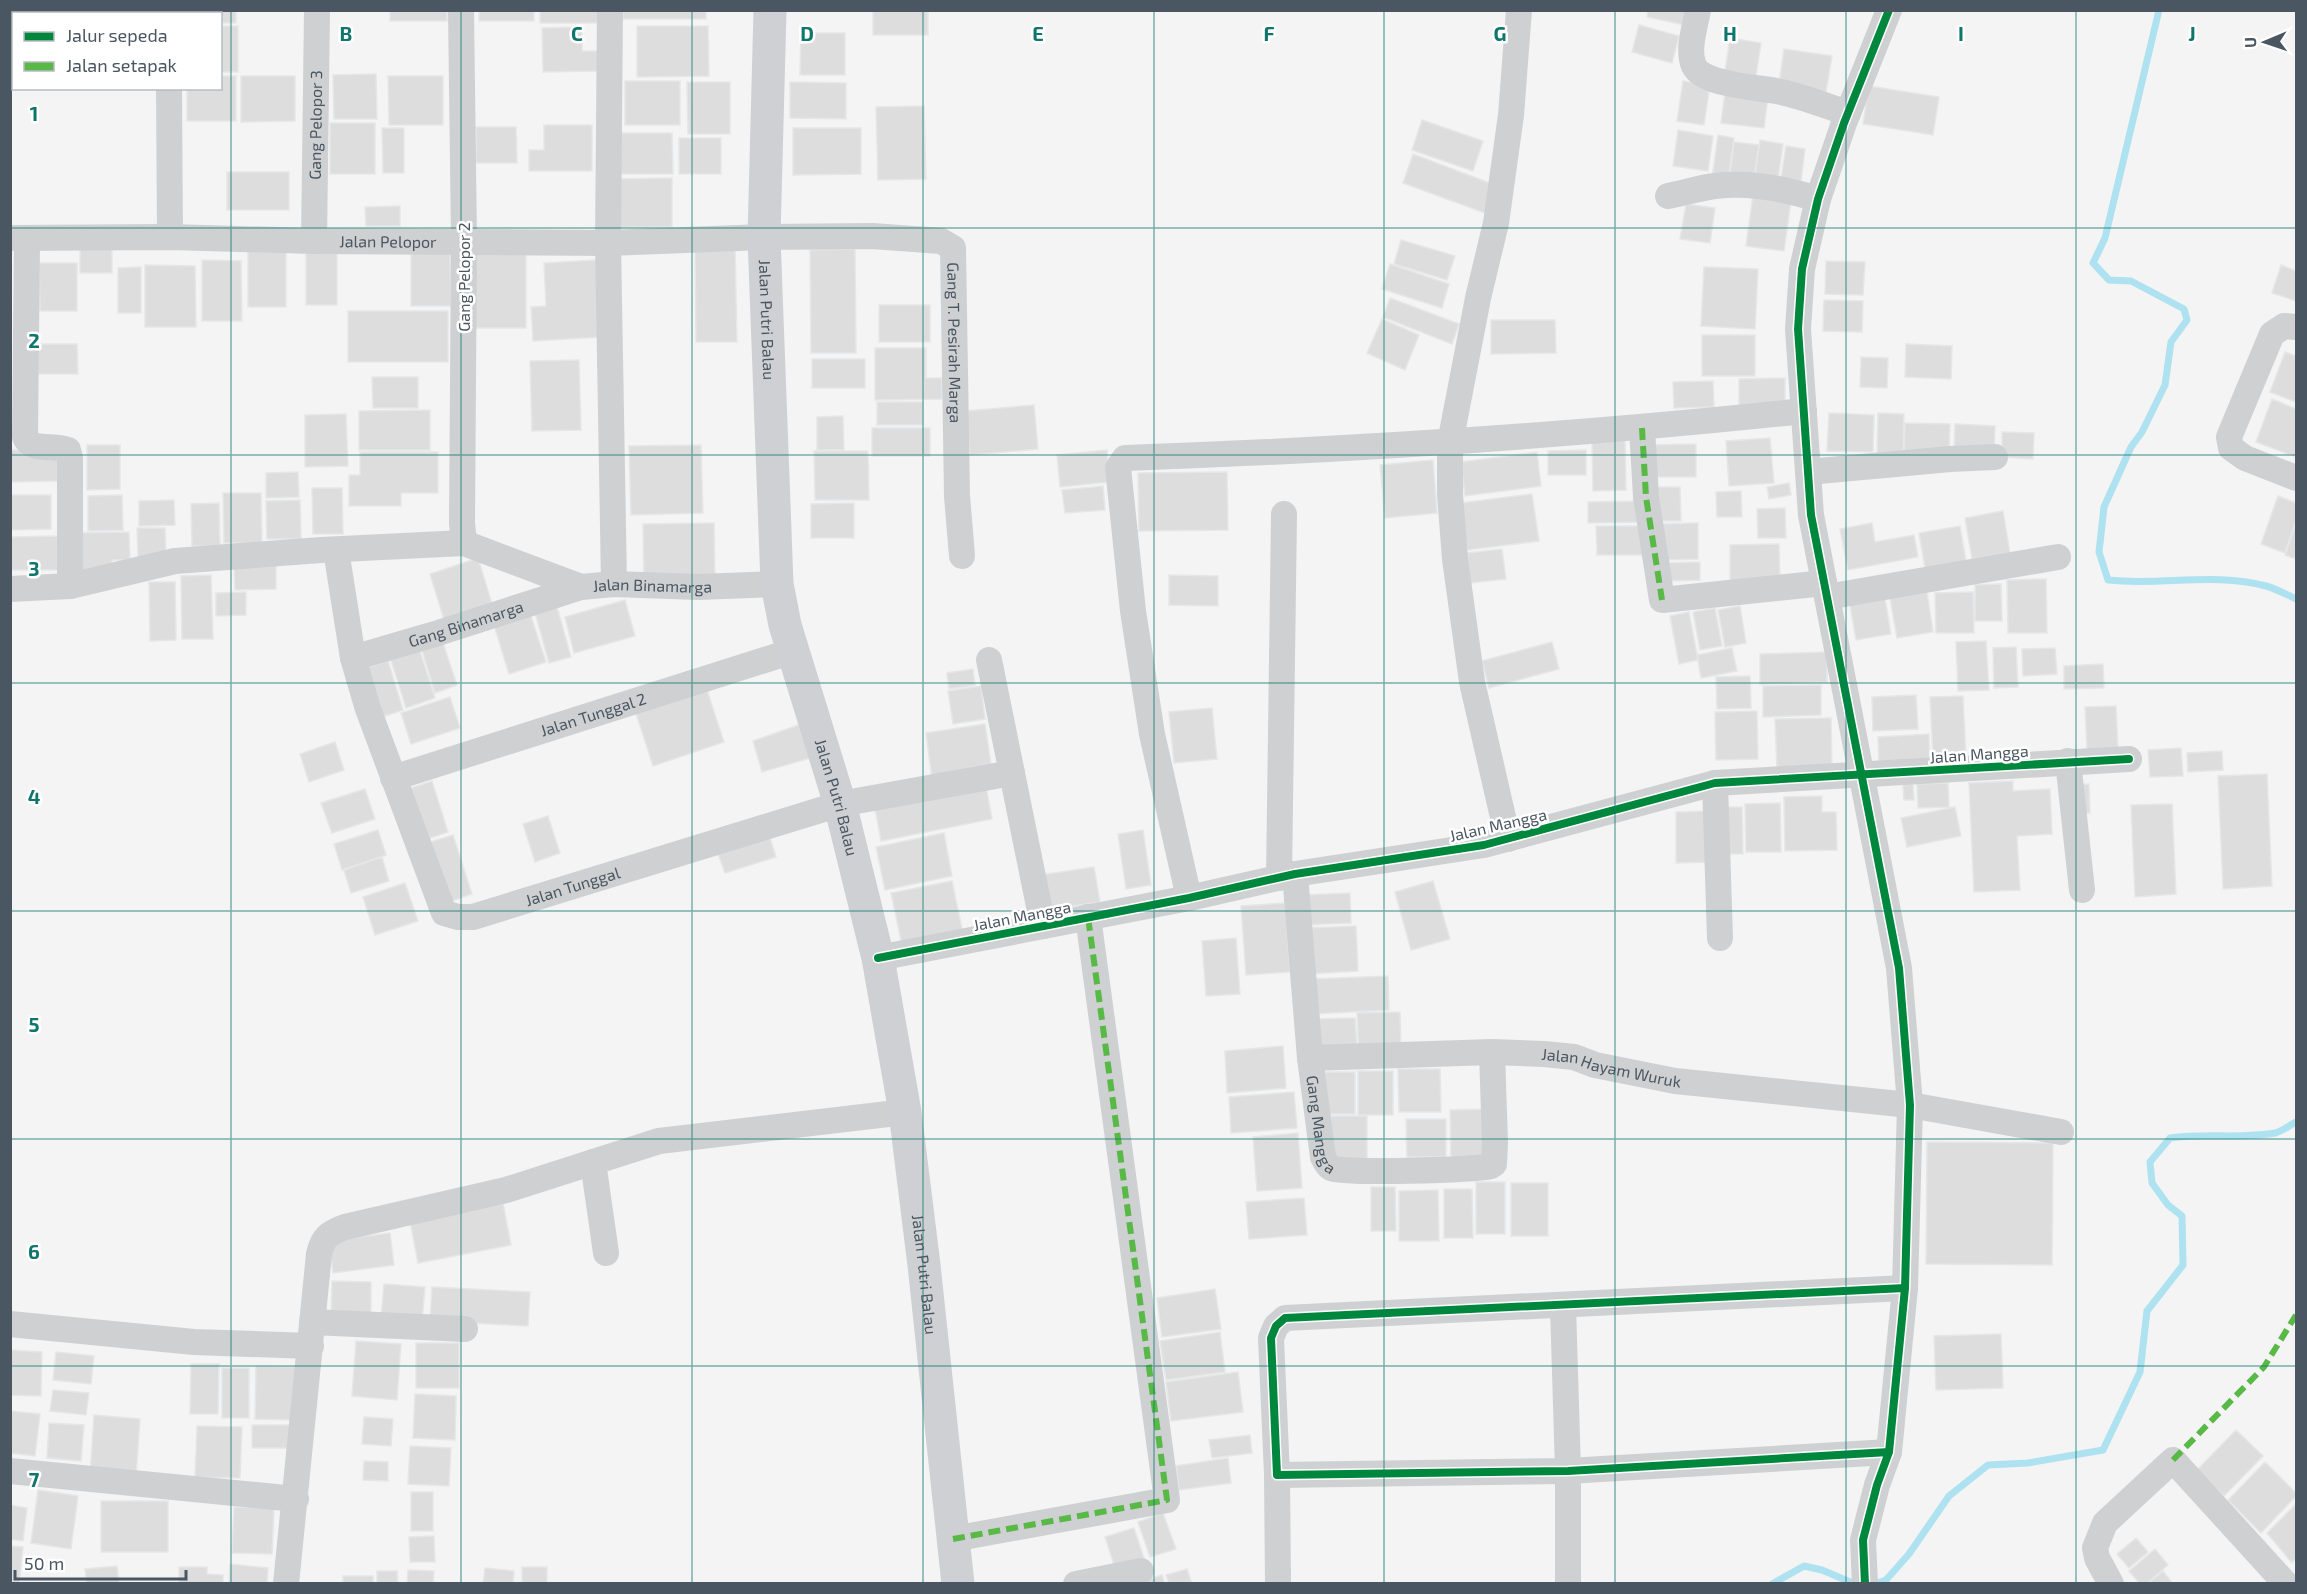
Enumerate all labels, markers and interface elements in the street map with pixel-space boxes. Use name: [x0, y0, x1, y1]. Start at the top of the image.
legend: [12, 12, 222, 90]
north arrow: [2235, 12, 2295, 72]
text: B: [340, 21, 352, 45]
text: C: [571, 21, 583, 45]
text: D: [800, 21, 814, 45]
text: E: [1032, 21, 1044, 45]
text: F: [1263, 21, 1275, 45]
text: G: [1494, 21, 1506, 45]
text: H: [1723, 21, 1737, 45]
text: I: [1958, 21, 1964, 45]
text: J: [2188, 21, 2196, 45]
text: Jalur sepeda: [66, 24, 168, 46]
text: U: [2240, 37, 2259, 48]
text: Jalan setapak: [66, 54, 177, 76]
street label: Gang Pelopor 3: [305, 70, 325, 180]
text: 1: [30, 101, 38, 125]
street label: Gang Pelopor 2: [454, 222, 473, 332]
street label: Jalan Pelopor: [339, 231, 437, 251]
street label: Jalan Putri Balau: [756, 259, 779, 381]
street label: Gang T. Pesirah Marga: [944, 262, 966, 423]
text: 2: [28, 328, 40, 352]
text: 3: [28, 556, 40, 580]
street label: Jalan Binamarga: [592, 574, 712, 596]
street label: Gang Binamarga: [406, 596, 526, 650]
street label: Jalan Tunggal 2: [538, 688, 648, 740]
street label: Jalan Putri Balau: [812, 736, 862, 858]
street label: Jalan Mangga: [1929, 741, 2029, 766]
text: 4: [28, 784, 41, 808]
street label: Jalan Mangga: [1447, 804, 1548, 845]
street label: Jalan Tunggal: [523, 862, 622, 909]
street label: Jalan Mangga: [971, 897, 1072, 934]
text: 5: [28, 1012, 40, 1036]
street label: Jalan Hayam Wuruk: [1541, 1044, 1682, 1091]
street label: Gang Mangga: [1303, 1074, 1339, 1177]
street label: Jalan Putri Balau: [909, 1213, 941, 1335]
text: 6: [28, 1239, 40, 1263]
text: 7: [29, 1467, 40, 1491]
scale bar: [15, 1543, 186, 1581]
text: 50 m: [24, 1552, 64, 1574]

